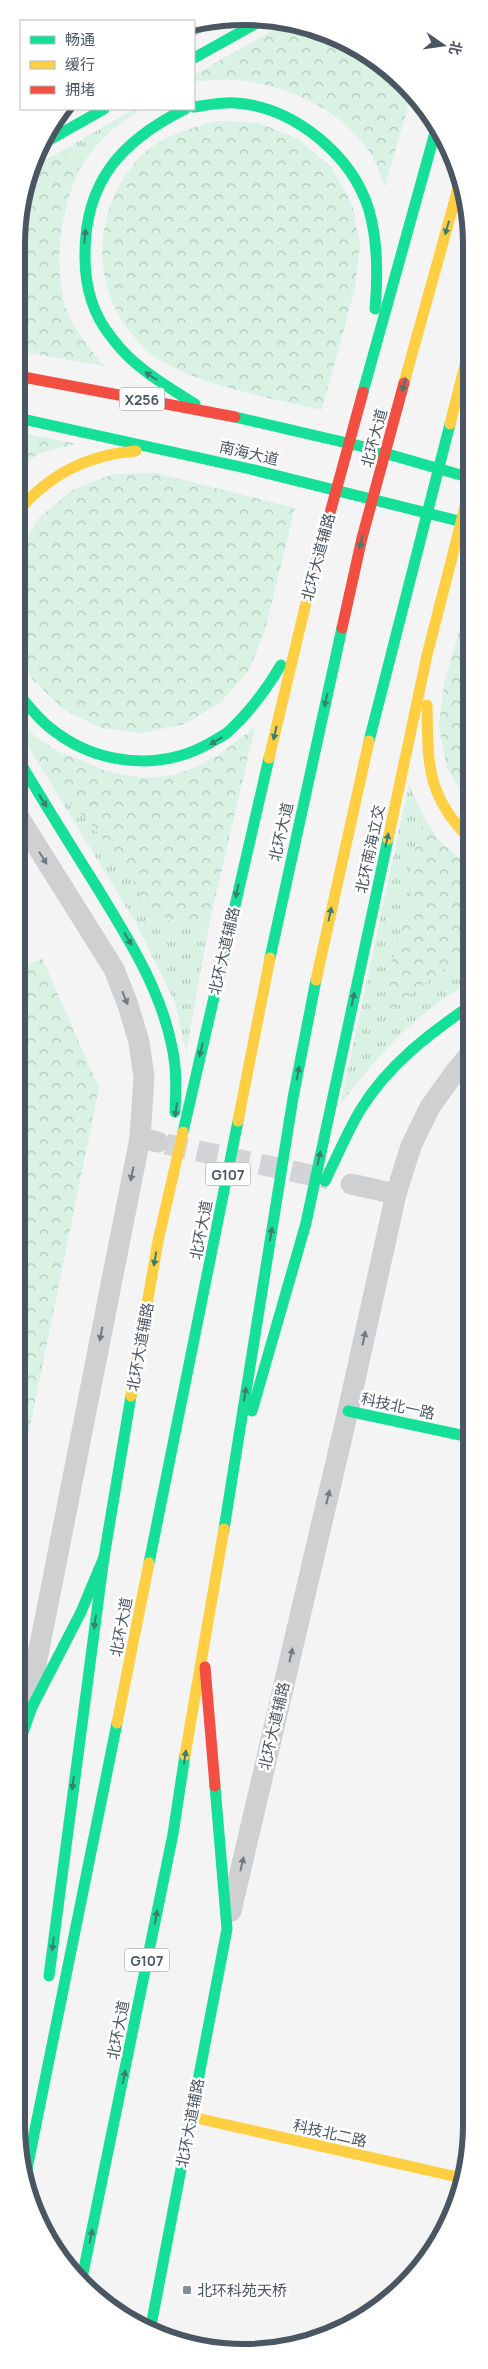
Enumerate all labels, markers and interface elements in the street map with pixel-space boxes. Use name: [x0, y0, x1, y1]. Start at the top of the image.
legend: [20, 20, 195, 110]
north arrow: [418, 20, 468, 70]
text: 畅通: [65, 29, 95, 50]
text: 北: [445, 39, 467, 57]
text: 缓行: [65, 54, 95, 75]
text: 拥堵: [65, 79, 95, 100]
one-way arrow: [442, 221, 450, 236]
one-way arrow: [81, 228, 89, 244]
one-way arrow: [144, 371, 157, 380]
one-way arrow: [400, 377, 408, 392]
road number: X256: [120, 388, 164, 410]
street label: 北环大道: [356, 406, 392, 470]
street label: 南海大道: [217, 436, 281, 470]
street label: 北环大道辅路: [296, 511, 340, 603]
one-way arrow: [357, 534, 365, 549]
one-way arrow: [322, 693, 330, 708]
one-way arrow: [270, 725, 278, 740]
one-way arrow: [209, 736, 222, 745]
one-way arrow: [39, 794, 48, 807]
street label: 北环大道: [264, 800, 298, 864]
street label: 北环南海立交: [350, 803, 390, 895]
one-way arrow: [383, 833, 391, 848]
one-way arrow: [39, 851, 48, 864]
one-way arrow: [233, 884, 241, 899]
street label: 北环大道辅路: [204, 905, 244, 997]
one-way arrow: [326, 907, 334, 922]
one-way arrow: [124, 933, 133, 946]
one-way arrow: [122, 990, 129, 1005]
one-way arrow: [349, 991, 357, 1007]
one-way arrow: [197, 1042, 205, 1057]
one-way arrow: [294, 1066, 302, 1081]
one-way arrow: [171, 1102, 179, 1118]
one-way arrow: [316, 1150, 324, 1166]
road number: G107: [206, 1162, 250, 1186]
one-way arrow: [128, 1167, 136, 1183]
street label: 北环大道: [185, 1199, 217, 1261]
one-way arrow: [267, 1225, 275, 1241]
one-way arrow: [150, 1252, 158, 1268]
street label: 北环大道辅路: [122, 1301, 158, 1393]
one-way arrow: [97, 1326, 105, 1341]
one-way arrow: [360, 1331, 368, 1346]
one-way arrow: [242, 1386, 250, 1402]
street label: 科技北一路: [359, 1388, 437, 1424]
one-way arrow: [324, 1489, 332, 1504]
street label: 北环大道: [105, 1596, 137, 1658]
one-way arrow: [90, 1615, 98, 1631]
one-way arrow: [287, 1647, 295, 1662]
street label: 北环大道辅路: [254, 1680, 294, 1772]
one-way arrow: [181, 1749, 189, 1765]
one-way arrow: [69, 1776, 77, 1792]
one-way arrow: [238, 1857, 246, 1872]
one-way arrow: [152, 1910, 160, 1925]
one-way arrow: [49, 1937, 57, 1953]
road number: G107: [124, 1948, 170, 1972]
street label: 北环大道: [102, 1999, 134, 2061]
one-way arrow: [120, 2068, 128, 2084]
street label: 北环大道辅路: [171, 2077, 209, 2169]
street label: 科技北二路: [291, 2114, 369, 2152]
one-way arrow: [87, 2228, 95, 2243]
place label: 北环科苑天桥: [197, 2280, 287, 2301]
marker: 北环科苑天桥: [181, 2284, 193, 2296]

